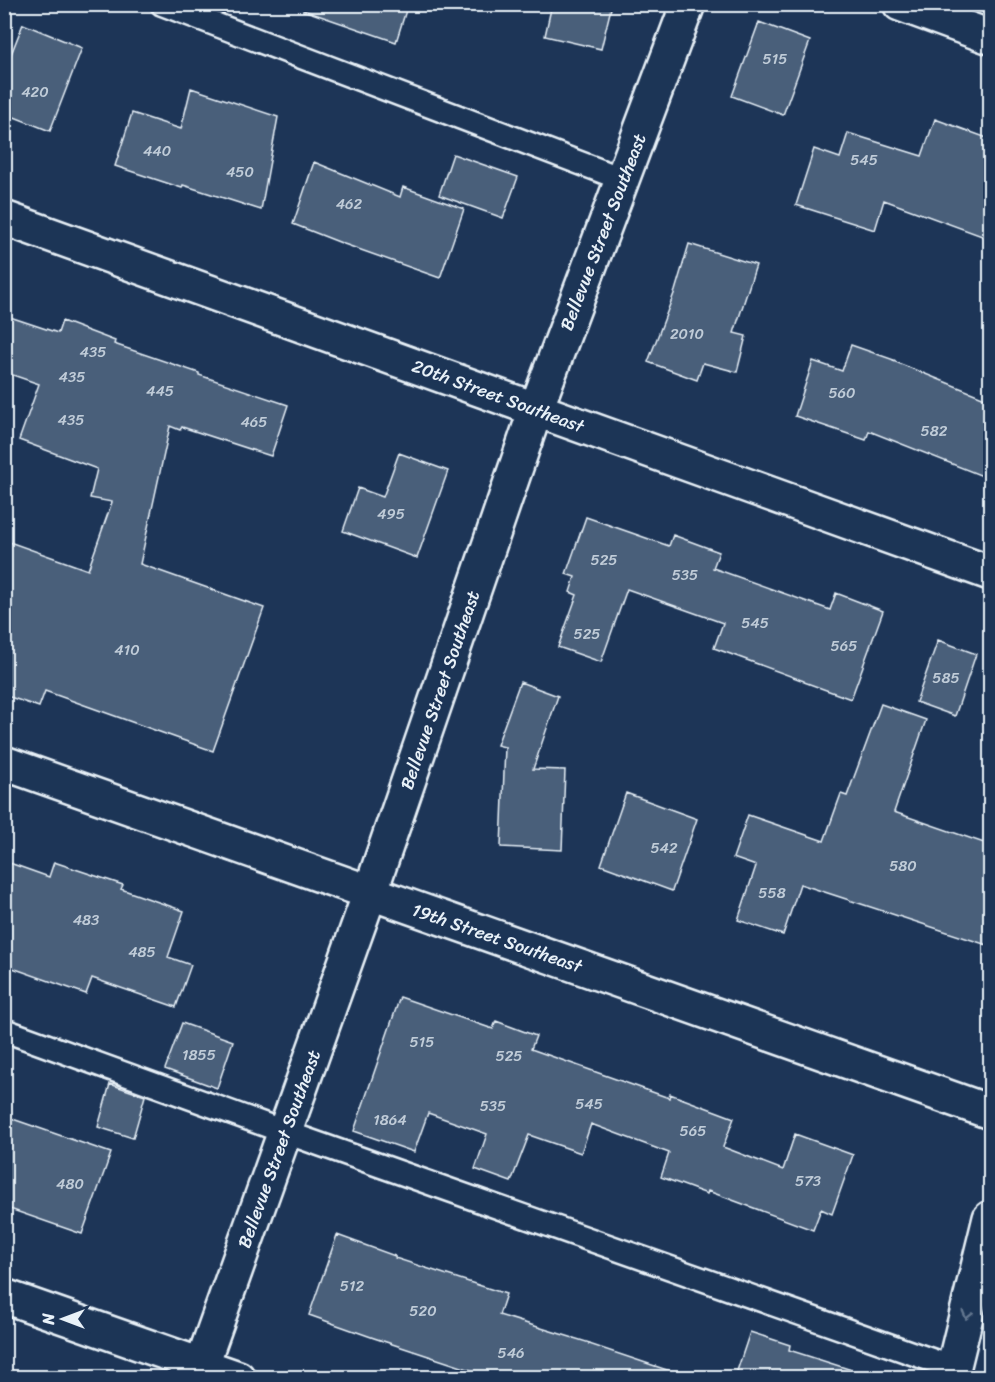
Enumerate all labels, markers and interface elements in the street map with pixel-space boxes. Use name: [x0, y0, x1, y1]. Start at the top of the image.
house number: 515: [763, 46, 787, 72]
house number: 420: [21, 79, 49, 105]
street label: Bellevue Street Southeast: [551, 129, 655, 335]
house number: 440: [143, 138, 171, 164]
house number: 545: [850, 147, 878, 173]
house number: 450: [226, 159, 254, 185]
house number: 462: [336, 191, 363, 217]
house number: 2010: [670, 321, 704, 347]
house number: 435: [80, 339, 106, 365]
street label: 20th Street Southeast: [407, 350, 589, 442]
house number: 435: [59, 364, 85, 390]
house number: 445: [146, 378, 174, 404]
house number: 560: [828, 380, 856, 406]
house number: 435: [58, 407, 84, 433]
house number: 465: [240, 409, 268, 435]
house number: 582: [921, 418, 948, 444]
house number: 495: [377, 501, 405, 527]
house number: 525: [591, 547, 618, 573]
house number: 535: [672, 562, 698, 588]
street label: Bellevue Street Southeast: [391, 586, 489, 794]
house number: 545: [741, 610, 769, 636]
house number: 525: [574, 621, 601, 647]
house number: 565: [831, 633, 857, 659]
house number: 410: [114, 637, 140, 663]
house number: 585: [932, 665, 960, 691]
house number: 542: [650, 835, 678, 861]
house number: 580: [889, 853, 917, 879]
house number: 558: [758, 880, 786, 906]
street label: 19th Street Southeast: [408, 894, 587, 982]
house number: 483: [73, 907, 99, 933]
house number: 485: [128, 939, 156, 965]
house number: 515: [410, 1029, 434, 1055]
house number: 1855: [182, 1042, 216, 1068]
house number: 525: [496, 1043, 523, 1069]
street label: Bellevue Street Southeast: [228, 1045, 330, 1253]
house number: 545: [575, 1091, 603, 1117]
house number: 535: [480, 1093, 506, 1119]
house number: 1864: [373, 1107, 407, 1133]
house number: 565: [680, 1118, 706, 1144]
house number: 573: [795, 1168, 821, 1194]
house number: 480: [56, 1171, 84, 1197]
house number: 512: [340, 1273, 364, 1299]
north arrow: [33, 1289, 93, 1349]
house number: 520: [409, 1298, 437, 1324]
one-way arrow: [961, 1310, 974, 1320]
text: N: [34, 1313, 63, 1326]
house number: 546: [497, 1340, 525, 1366]

